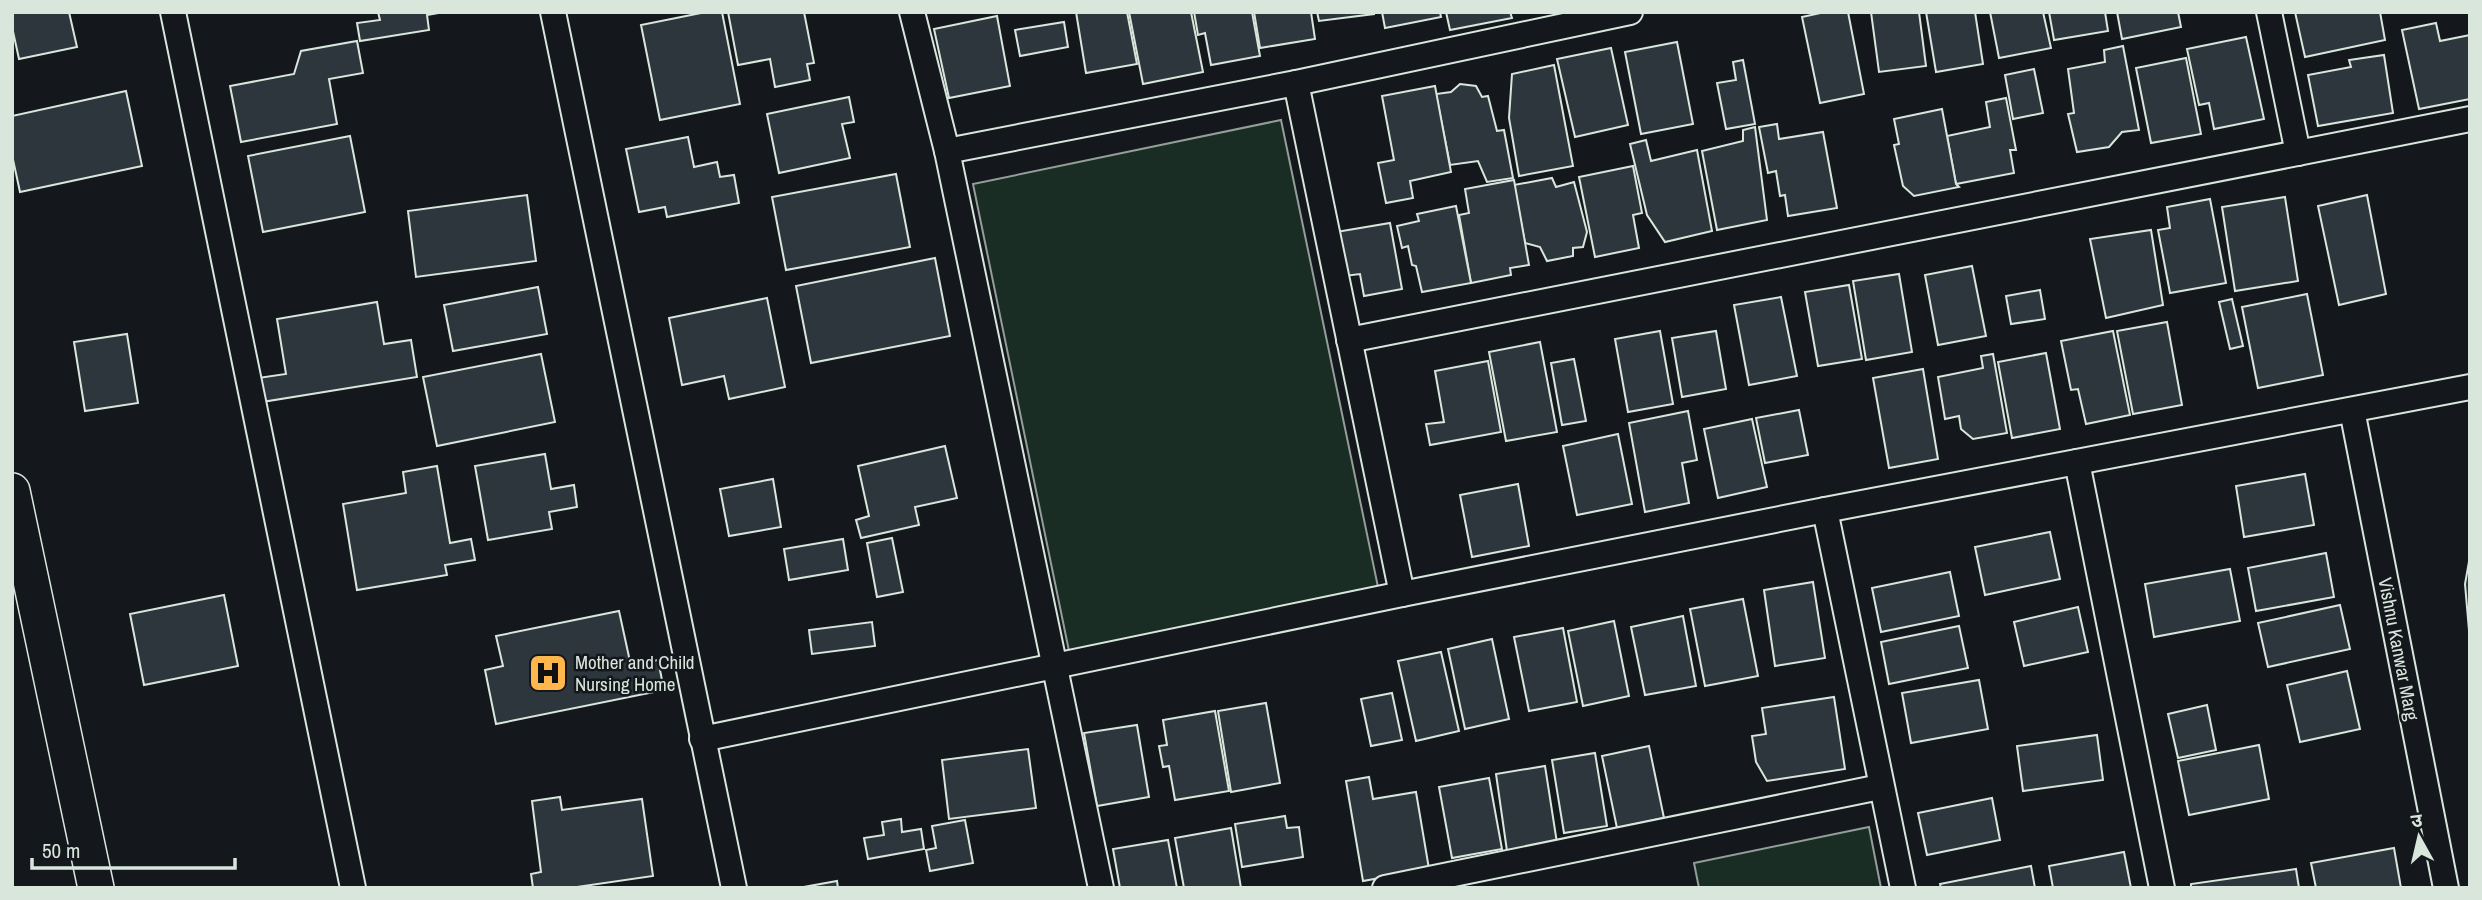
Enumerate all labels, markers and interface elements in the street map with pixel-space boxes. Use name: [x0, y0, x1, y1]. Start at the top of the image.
street label: Vishnu Kanwar Marg: [2372, 575, 2426, 723]
place label: Mother and Child Nursing Home: [575, 649, 695, 697]
hospital icon: Mother and Child Nursing Home: [527, 652, 569, 694]
north arrow: [2384, 802, 2454, 872]
text: उ: [2409, 806, 2425, 834]
scale bar: [32, 827, 234, 871]
text: 50 m: [42, 836, 80, 865]

